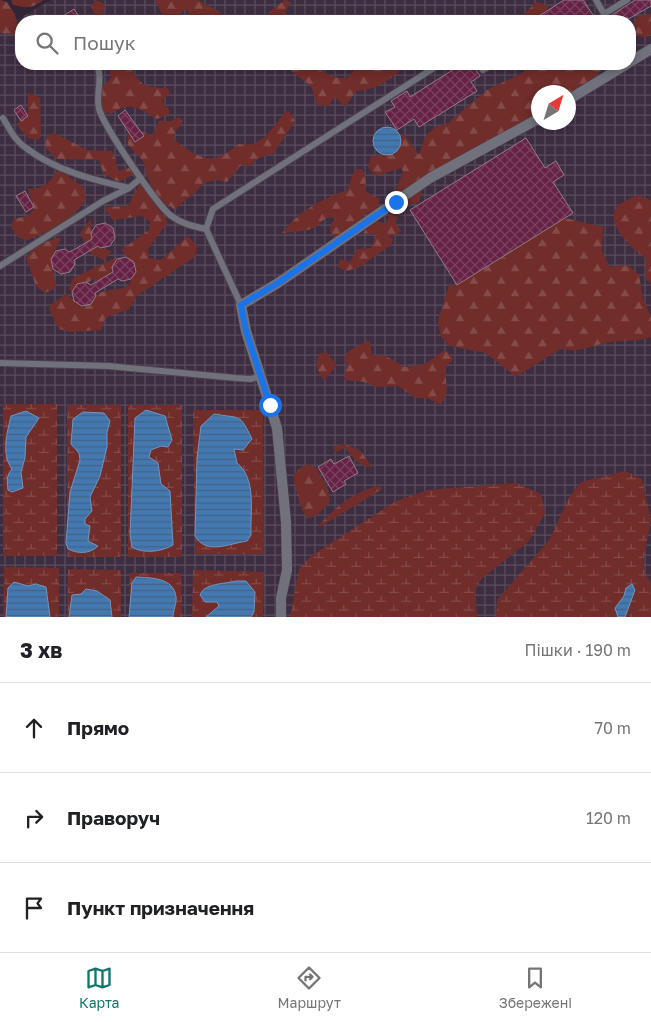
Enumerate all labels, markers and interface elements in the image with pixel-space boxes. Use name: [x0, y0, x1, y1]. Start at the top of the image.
search box: [15, 15, 636, 70]
icon: search: [33, 29, 61, 57]
text: Пошук: [73, 31, 136, 54]
north arrow: [531, 85, 576, 130]
route end: [385, 191, 408, 214]
route start: [259, 394, 282, 417]
text: 3 хв: [20, 637, 62, 663]
text: Пішки · 190 m: [524, 640, 631, 660]
icon: ahead: [20, 714, 48, 742]
text: Прямо: [67, 716, 129, 739]
text: 70 m: [594, 718, 631, 738]
icon: right: [20, 804, 48, 832]
text: Праворуч: [67, 806, 160, 829]
text: 120 m: [586, 808, 631, 828]
icon: arrive: [20, 894, 48, 922]
text: Пункт призначення: [67, 896, 254, 919]
tab: Карта: [79, 964, 120, 1011]
tab: Маршрут: [278, 964, 341, 1011]
tab: Збережені: [499, 964, 572, 1011]

